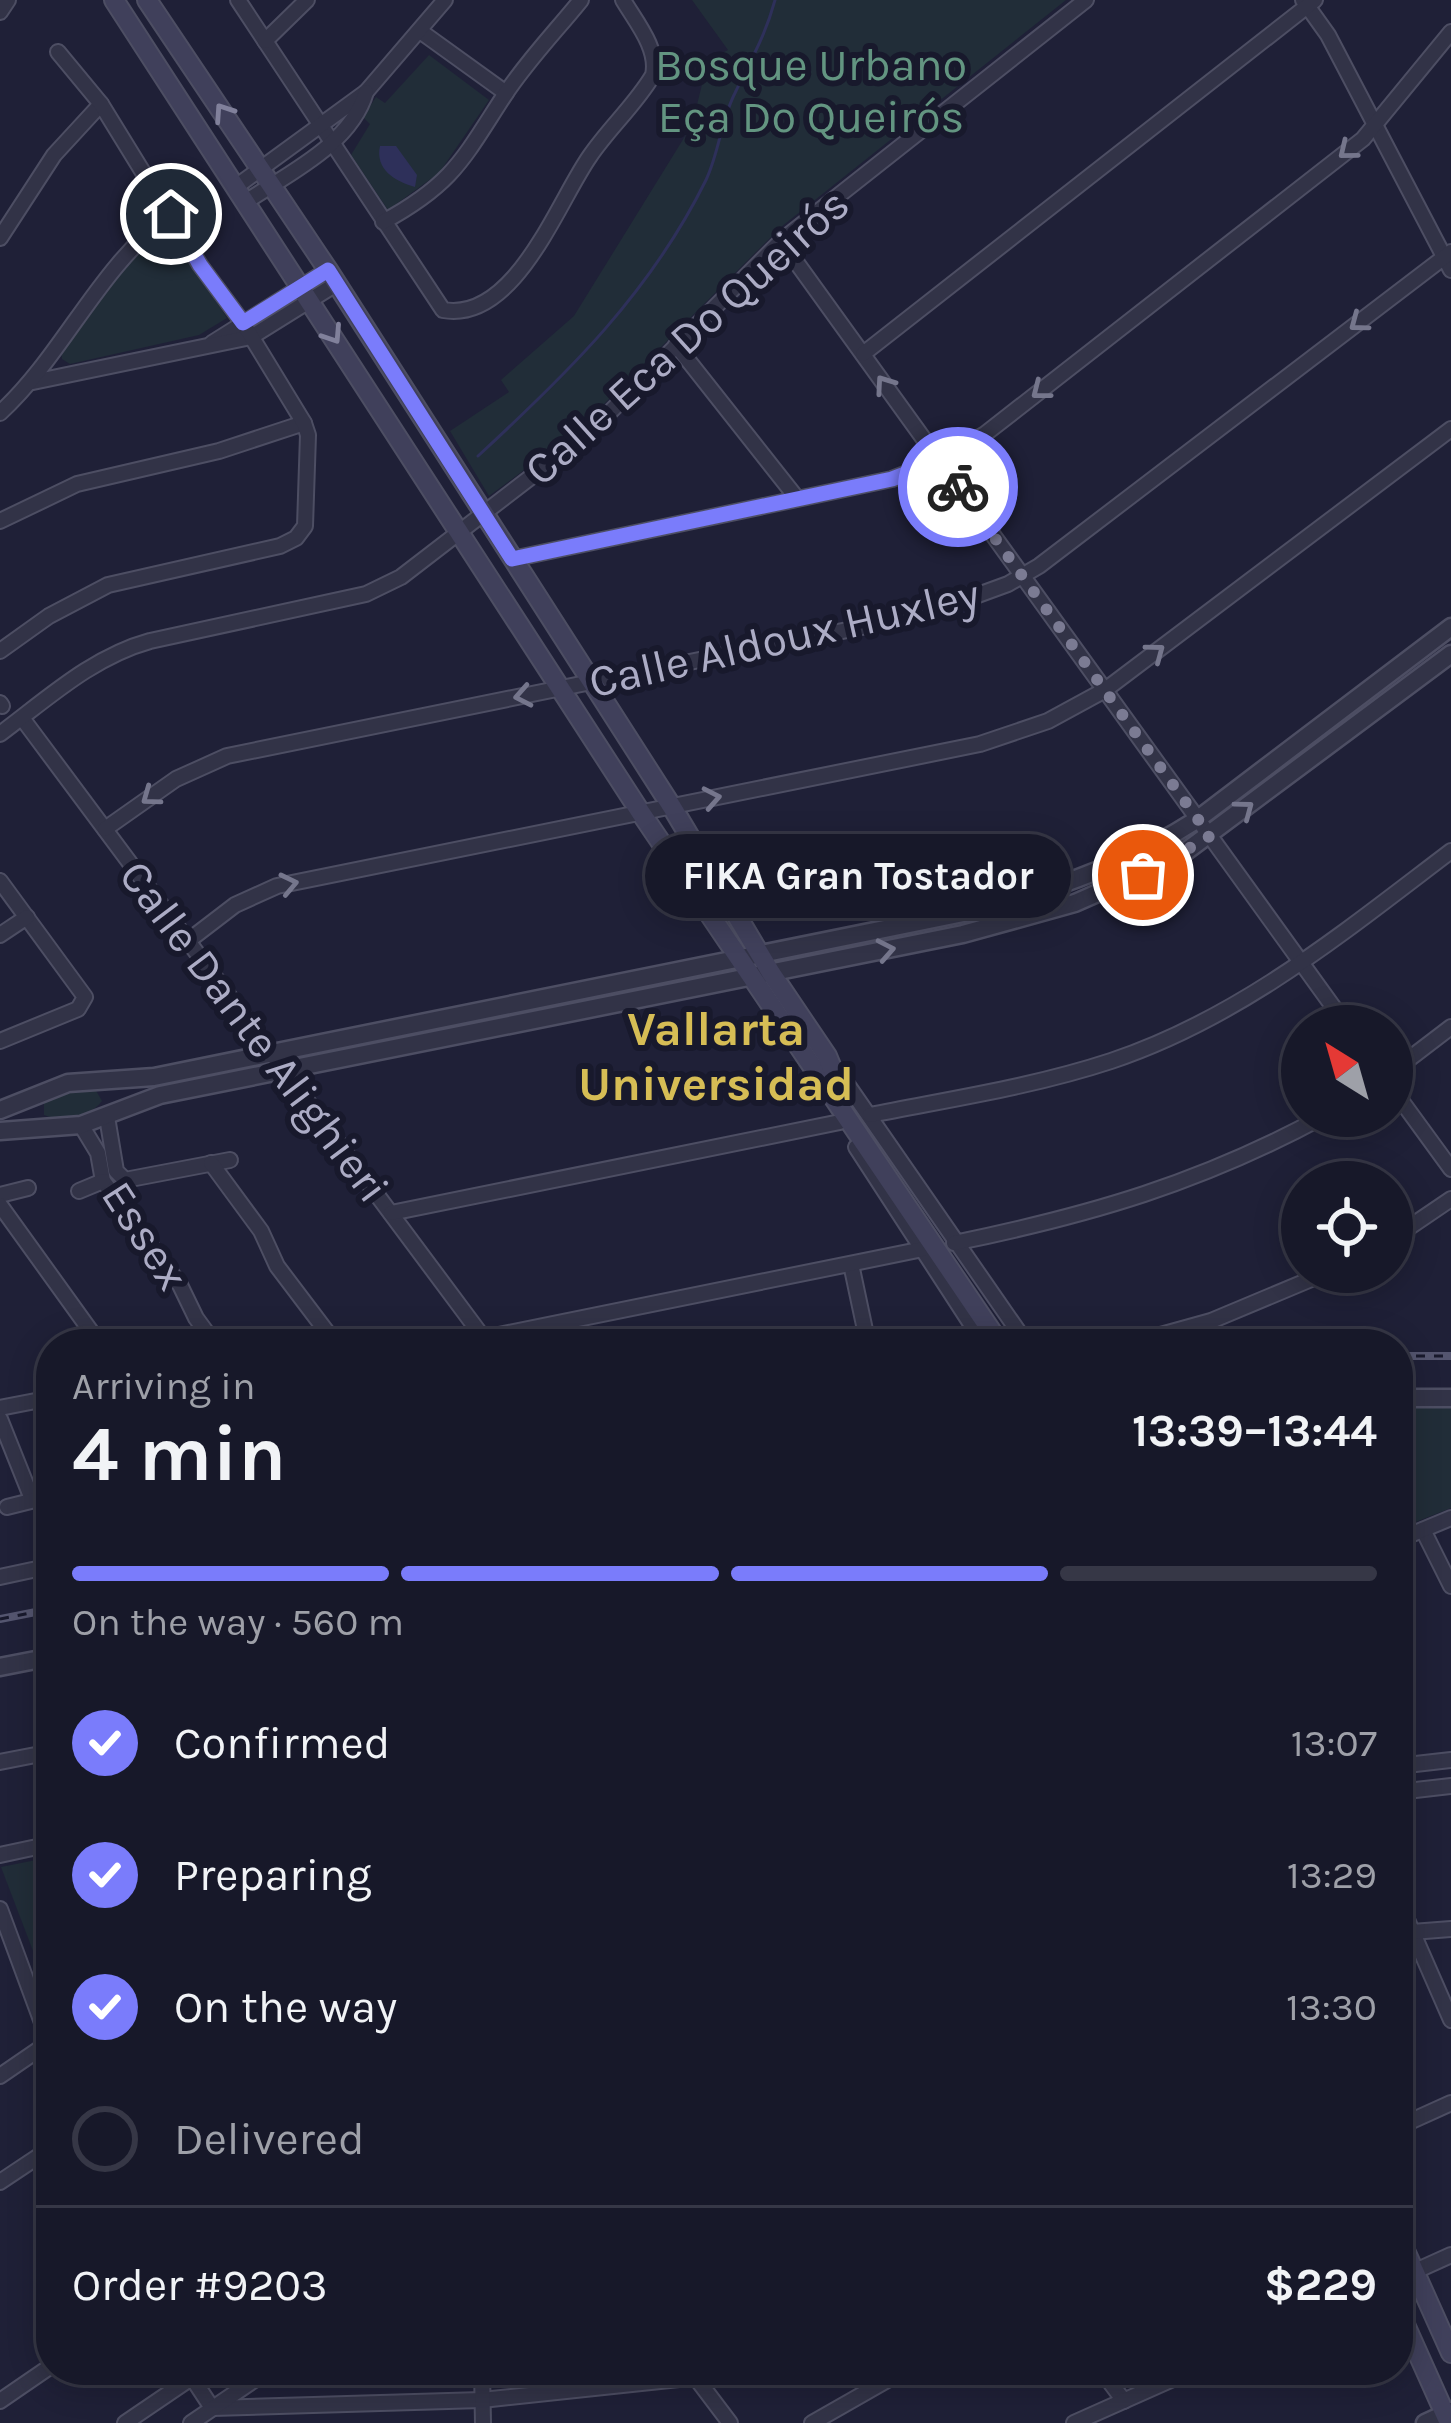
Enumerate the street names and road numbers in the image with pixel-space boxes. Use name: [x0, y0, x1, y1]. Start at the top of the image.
street label: Calle Eca Do Queirós: [514, 178, 859, 496]
street label: Calle Aldoux Huxley: [584, 568, 985, 709]
street label: Calle Dante Alighieri: [108, 851, 400, 1213]
street label: Essex: [91, 1172, 199, 1299]

